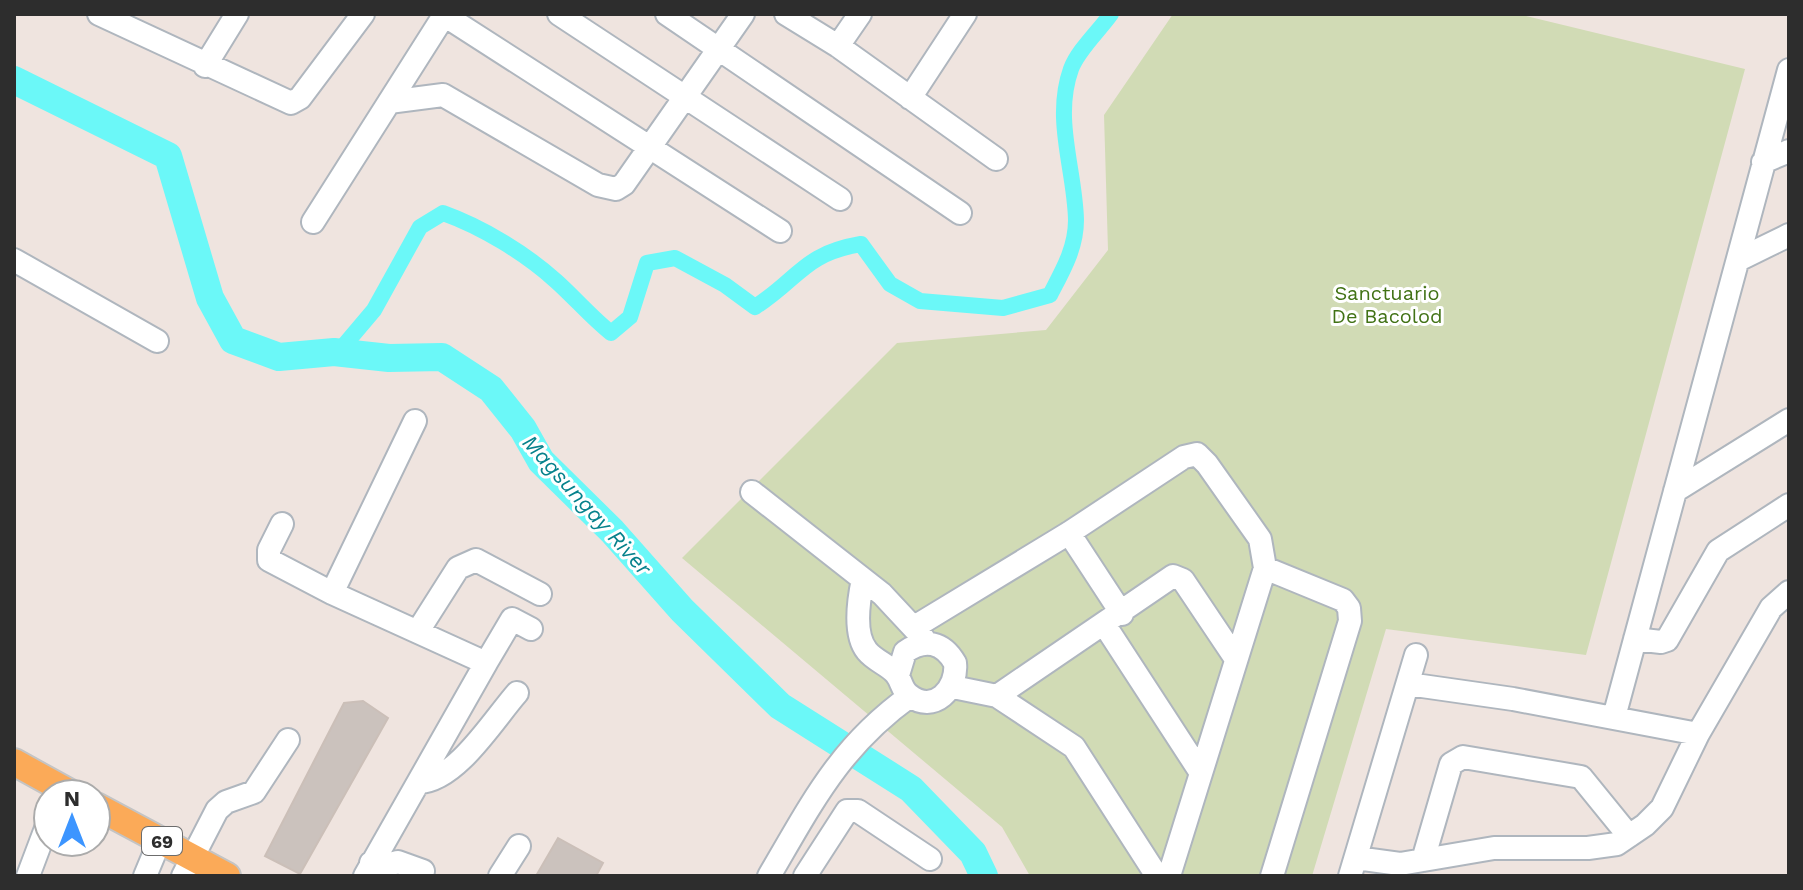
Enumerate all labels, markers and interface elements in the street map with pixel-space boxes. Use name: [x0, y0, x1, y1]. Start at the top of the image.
park label: Sanctuario De Bacolod: [1331, 281, 1443, 328]
water label: Magsungay River: [518, 430, 657, 581]
north arrow: [32, 778, 112, 858]
text: N: [64, 786, 80, 811]
road number: 69: [142, 827, 182, 855]

